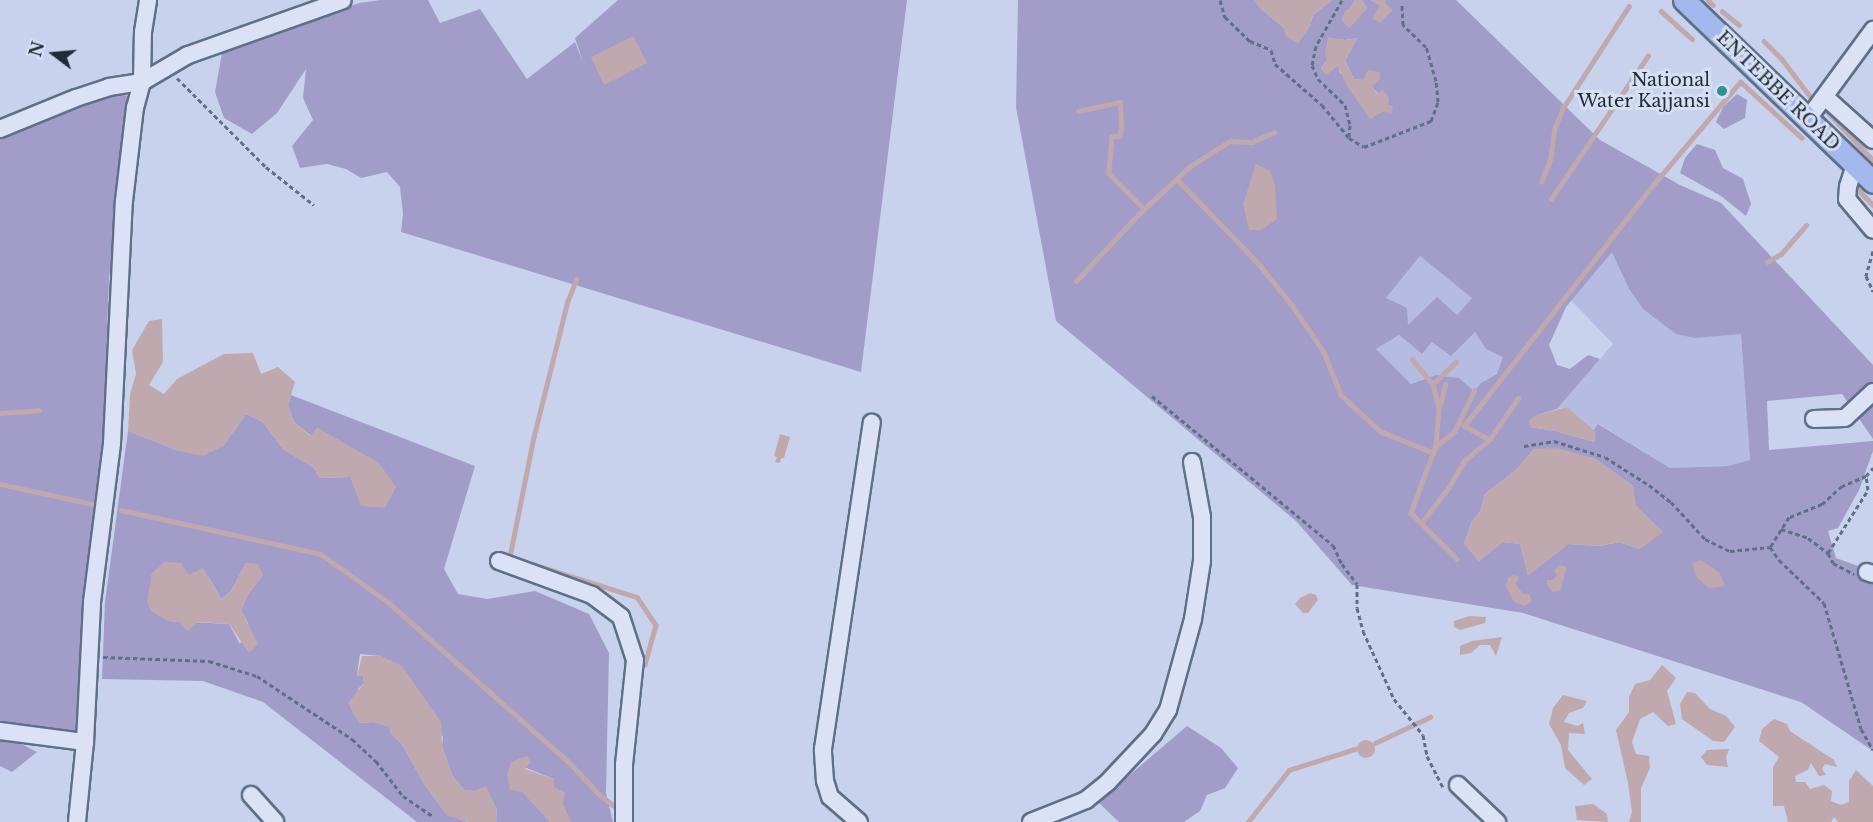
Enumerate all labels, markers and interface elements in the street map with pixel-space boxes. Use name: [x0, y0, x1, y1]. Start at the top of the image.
north arrow: [24, 24, 84, 84]
street label: ENTEBBE ROAD: [1712, 27, 1844, 155]
text: N: [25, 39, 48, 59]
place label: National Water Kajjansi: [1577, 70, 1710, 112]
marker: National Water Kajjansi: [1715, 84, 1729, 98]

